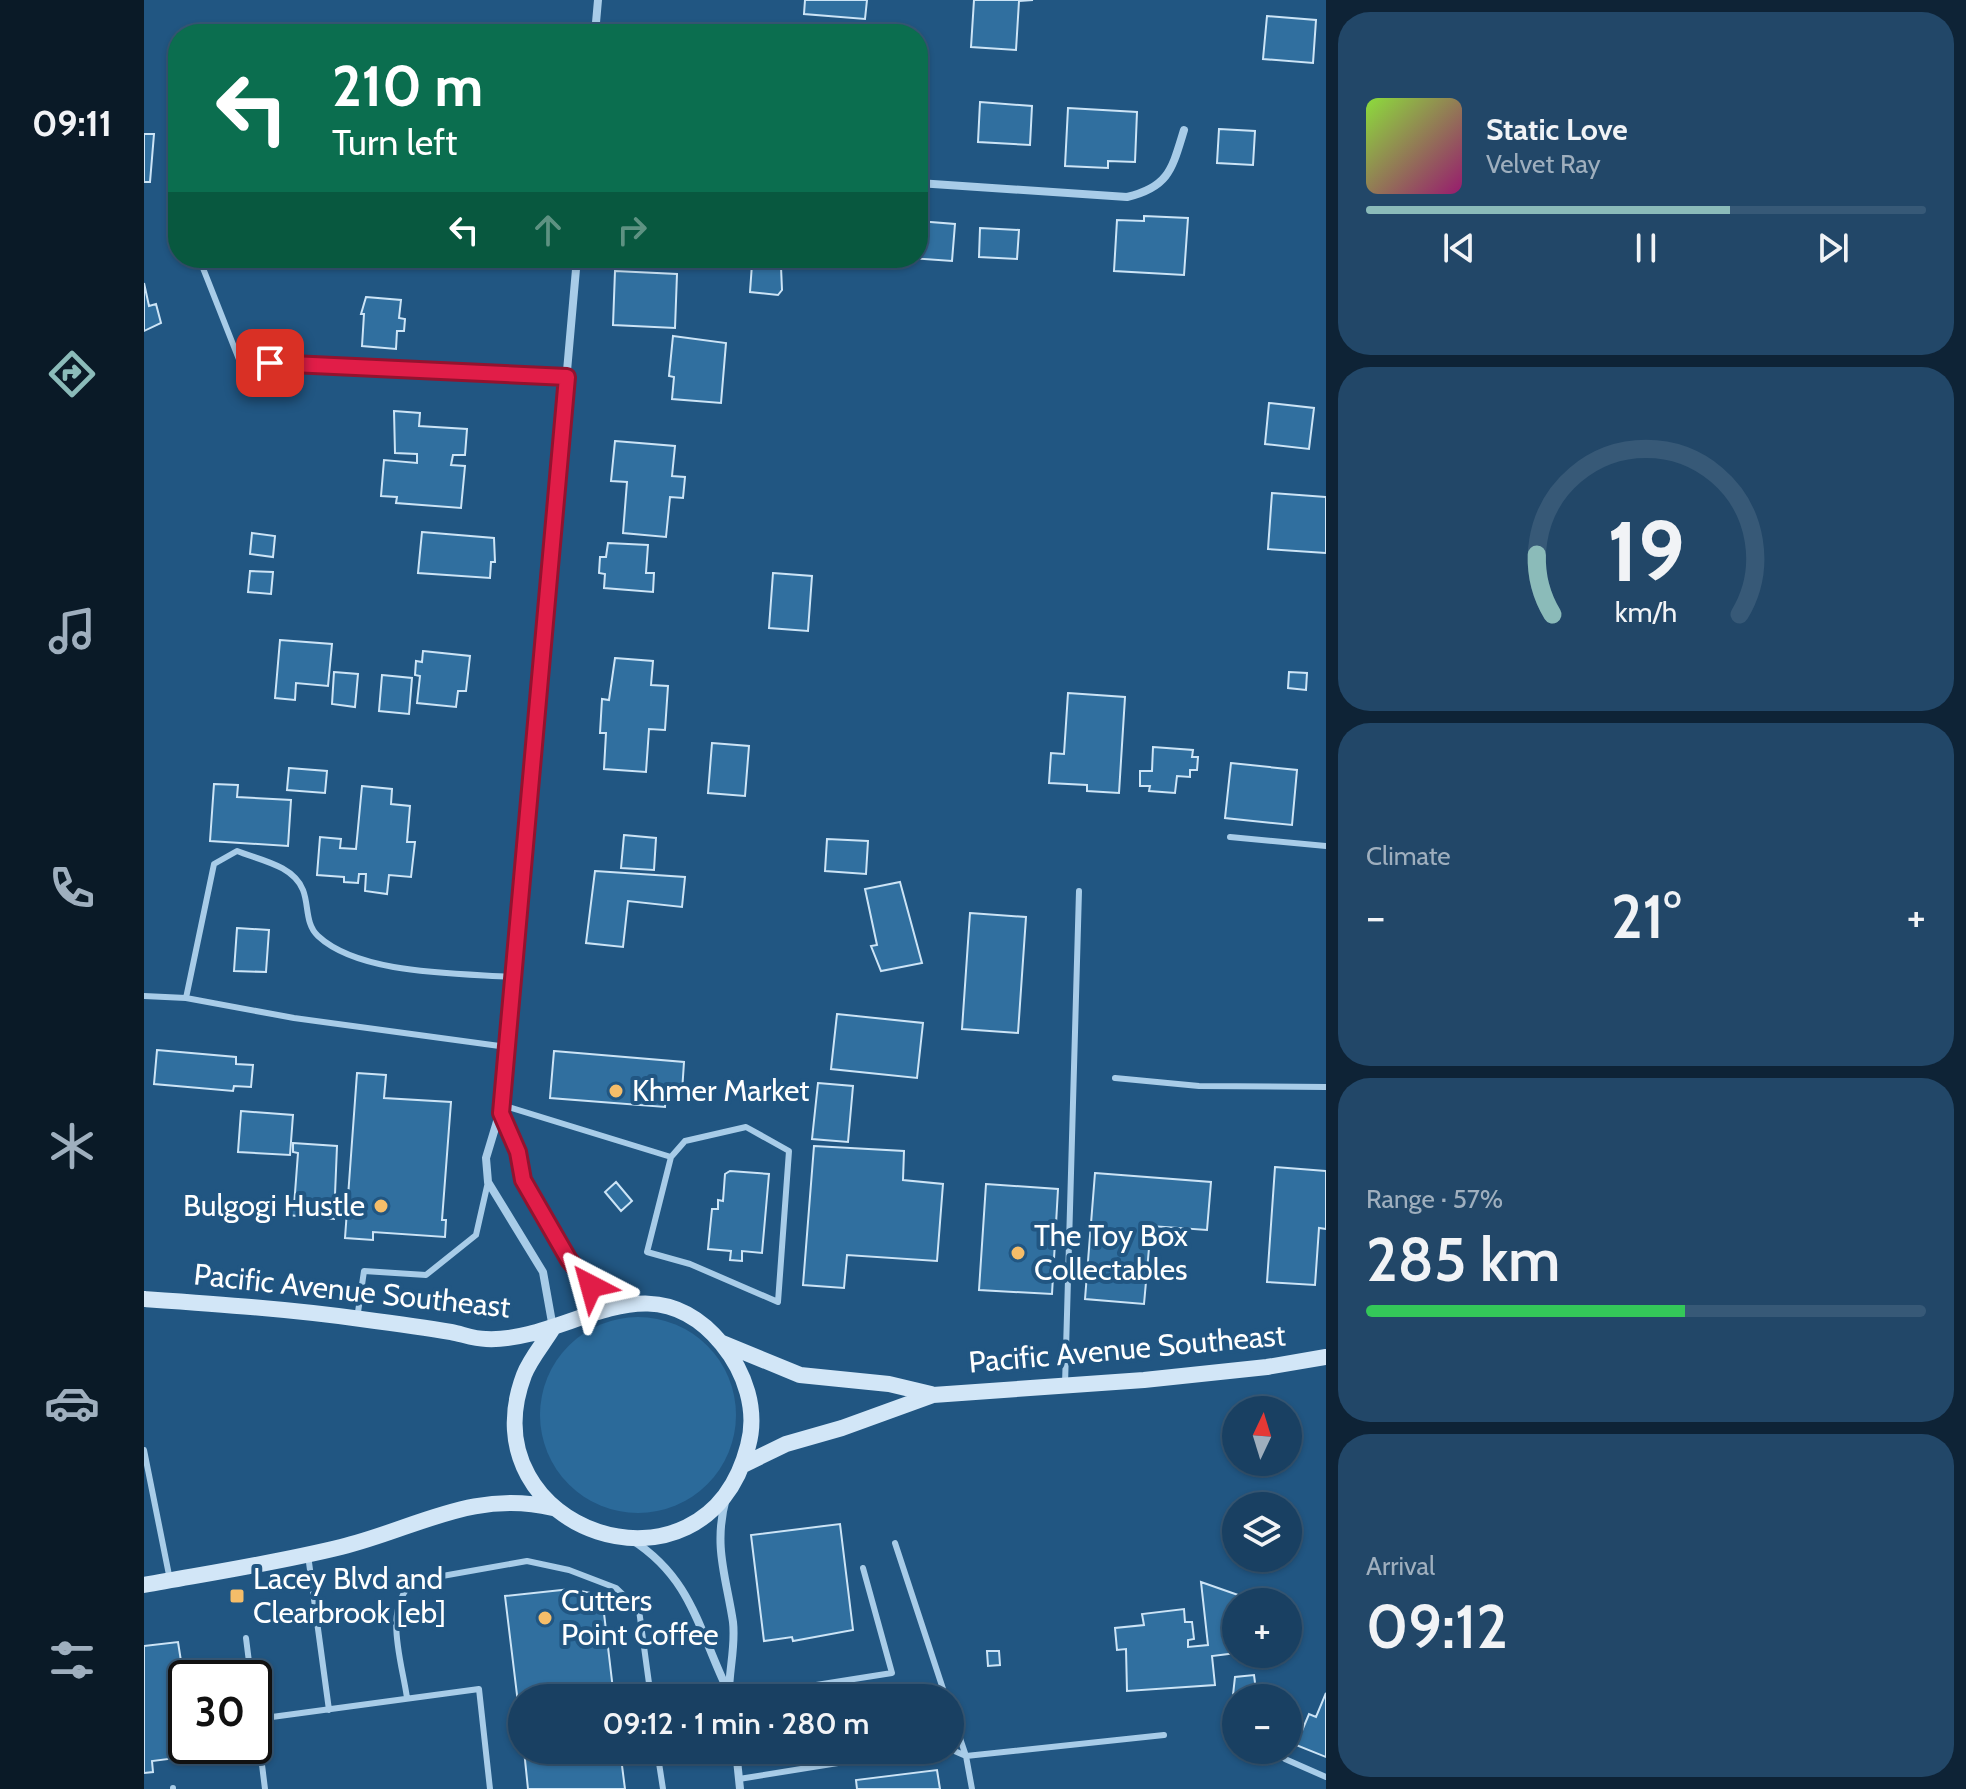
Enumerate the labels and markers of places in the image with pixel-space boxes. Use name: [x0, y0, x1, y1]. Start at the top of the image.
pin: [236, 329, 304, 397]
place label: Khmer Market: [632, 1072, 809, 1109]
marker: Khmer Market: [607, 1082, 625, 1100]
place label: Bulgogi Hustle: [183, 1187, 365, 1224]
marker: Bulgogi Hustle: [372, 1197, 390, 1215]
place label: The Toy Box Collectables: [1034, 1217, 1188, 1288]
marker: The Toy Box Collectables: [1009, 1244, 1027, 1262]
place label: Lacey Blvd and Clearbrook [eb]: [253, 1560, 446, 1631]
place label: Cutters Point Coffee: [561, 1582, 719, 1653]
marker: Lacey Blvd and Clearbrook [eb]: [228, 1587, 246, 1605]
marker: Cutters Point Coffee: [536, 1609, 554, 1627]

